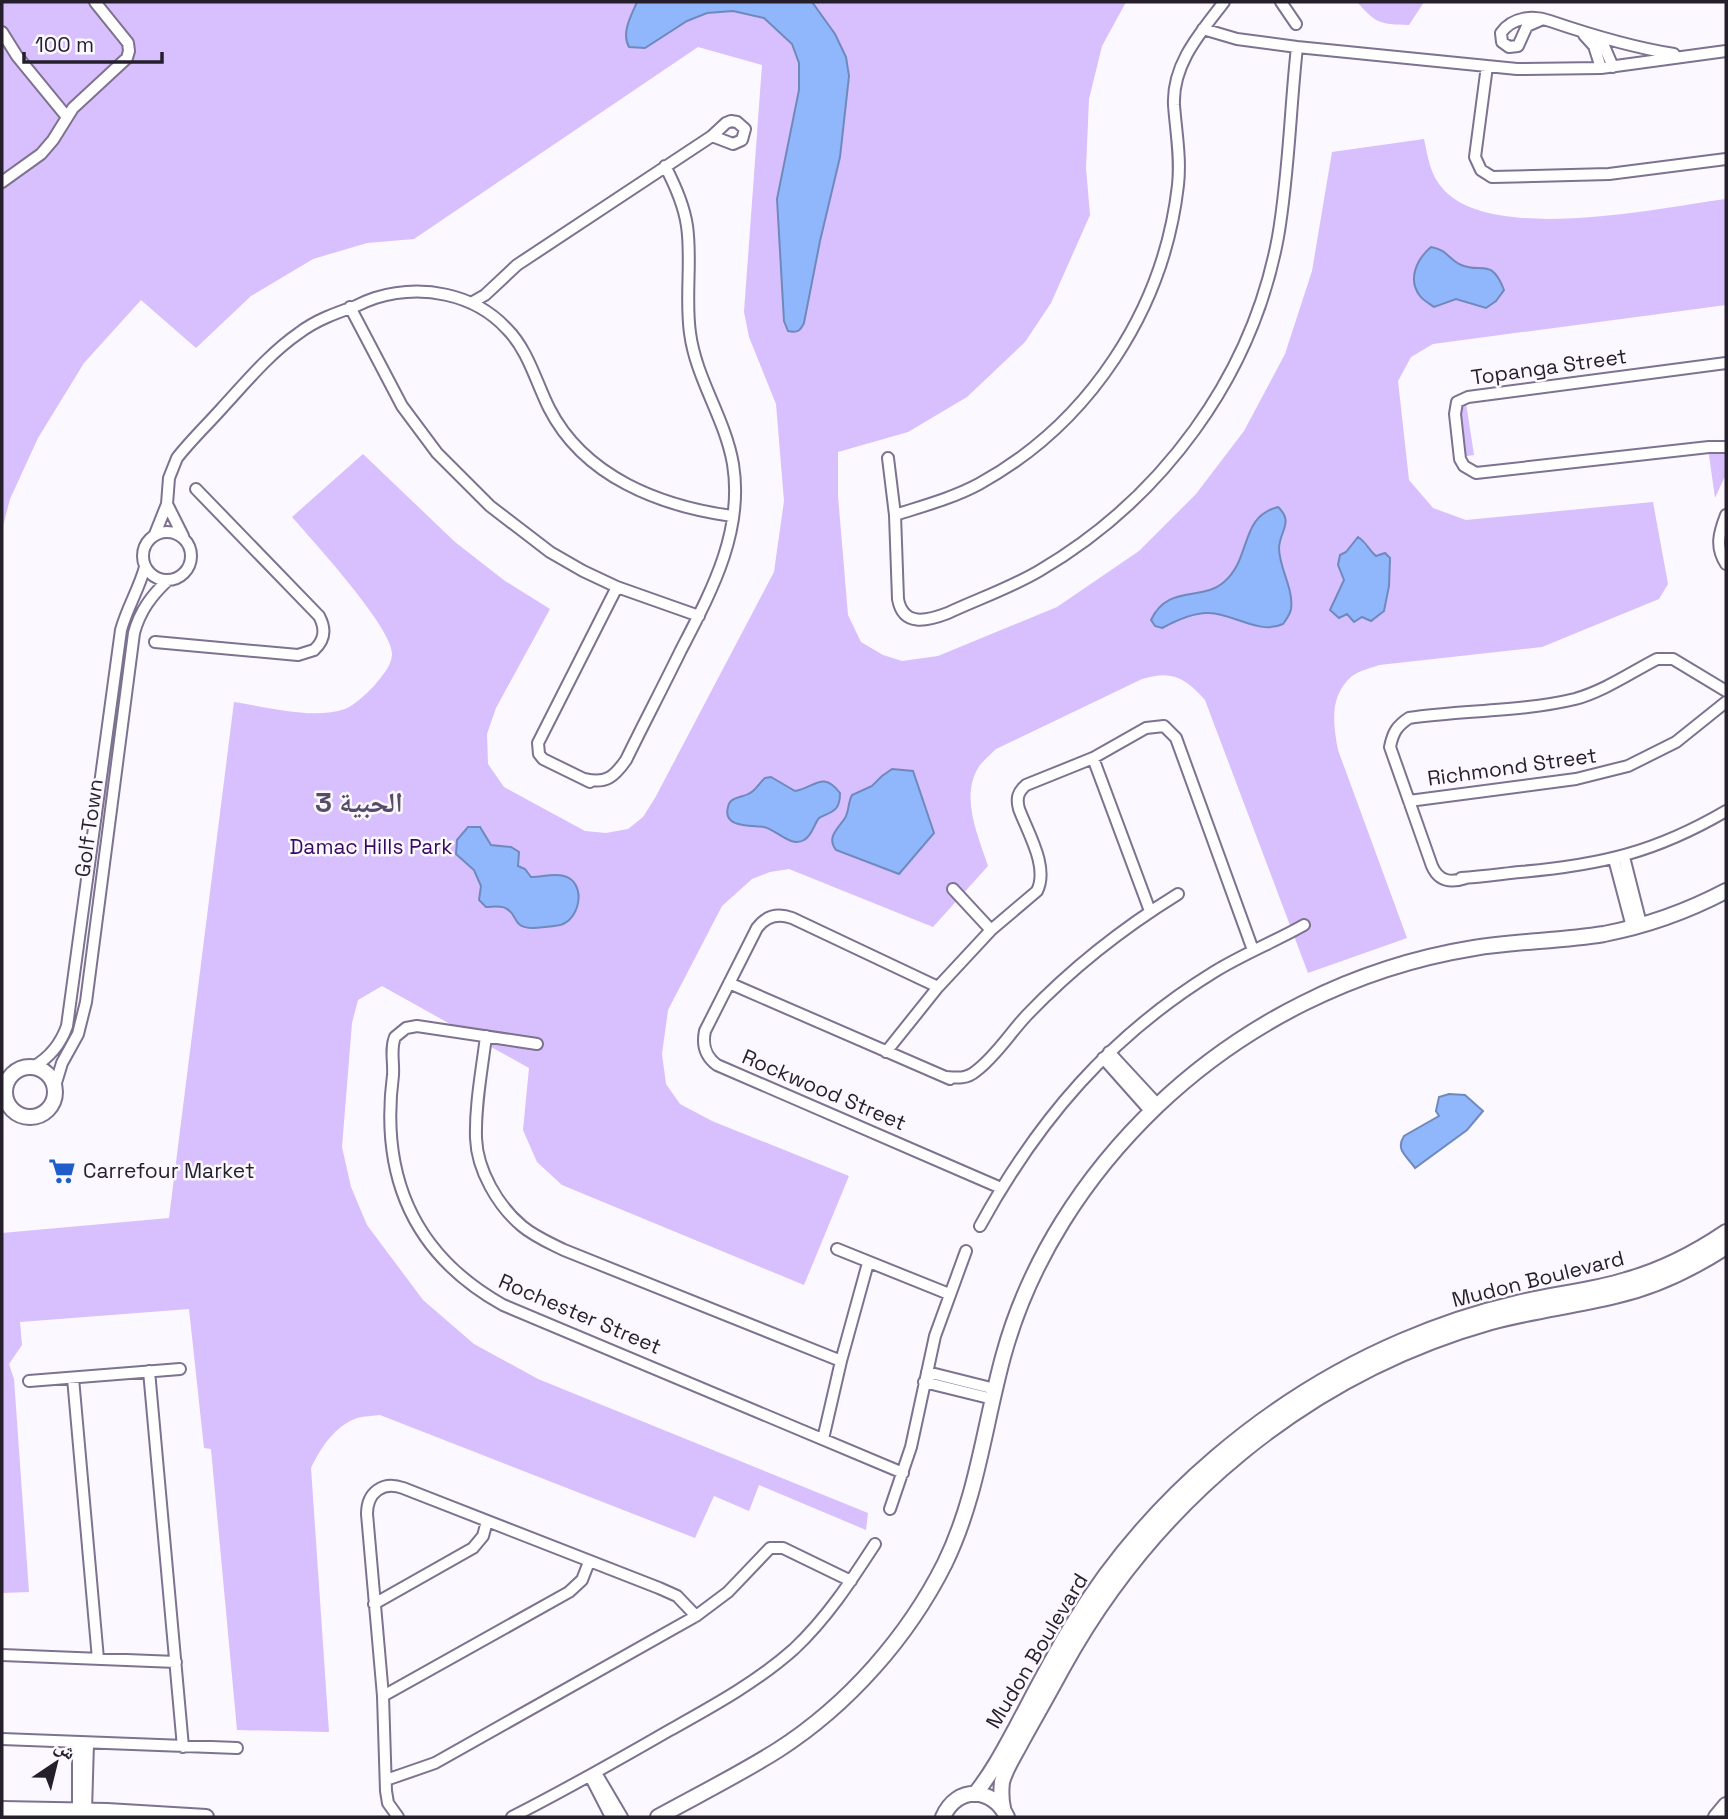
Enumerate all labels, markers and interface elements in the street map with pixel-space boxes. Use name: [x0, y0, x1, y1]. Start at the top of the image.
scale bar: [24, 21, 163, 65]
text: 100 m: [35, 31, 94, 58]
street label: Topanga Street: [1469, 342, 1628, 391]
street label: Richmond Street: [1425, 741, 1598, 792]
street label: Golf Town: [68, 777, 109, 879]
district label: الحبية 3: [315, 784, 403, 820]
park label: Damac Hills Park: [289, 833, 453, 860]
street label: Rockwood Street: [738, 1043, 910, 1136]
supermarket icon: Carrefour Market: [47, 1156, 77, 1186]
place label: Carrefour Market: [83, 1157, 255, 1184]
street label: Mudon Boulevard: [1449, 1244, 1627, 1313]
street label: Rochester Street: [495, 1267, 666, 1360]
street label: Mudon Boulevard: [979, 1568, 1094, 1733]
north arrow: [21, 1728, 91, 1798]
text: ش: [50, 1733, 81, 1766]

